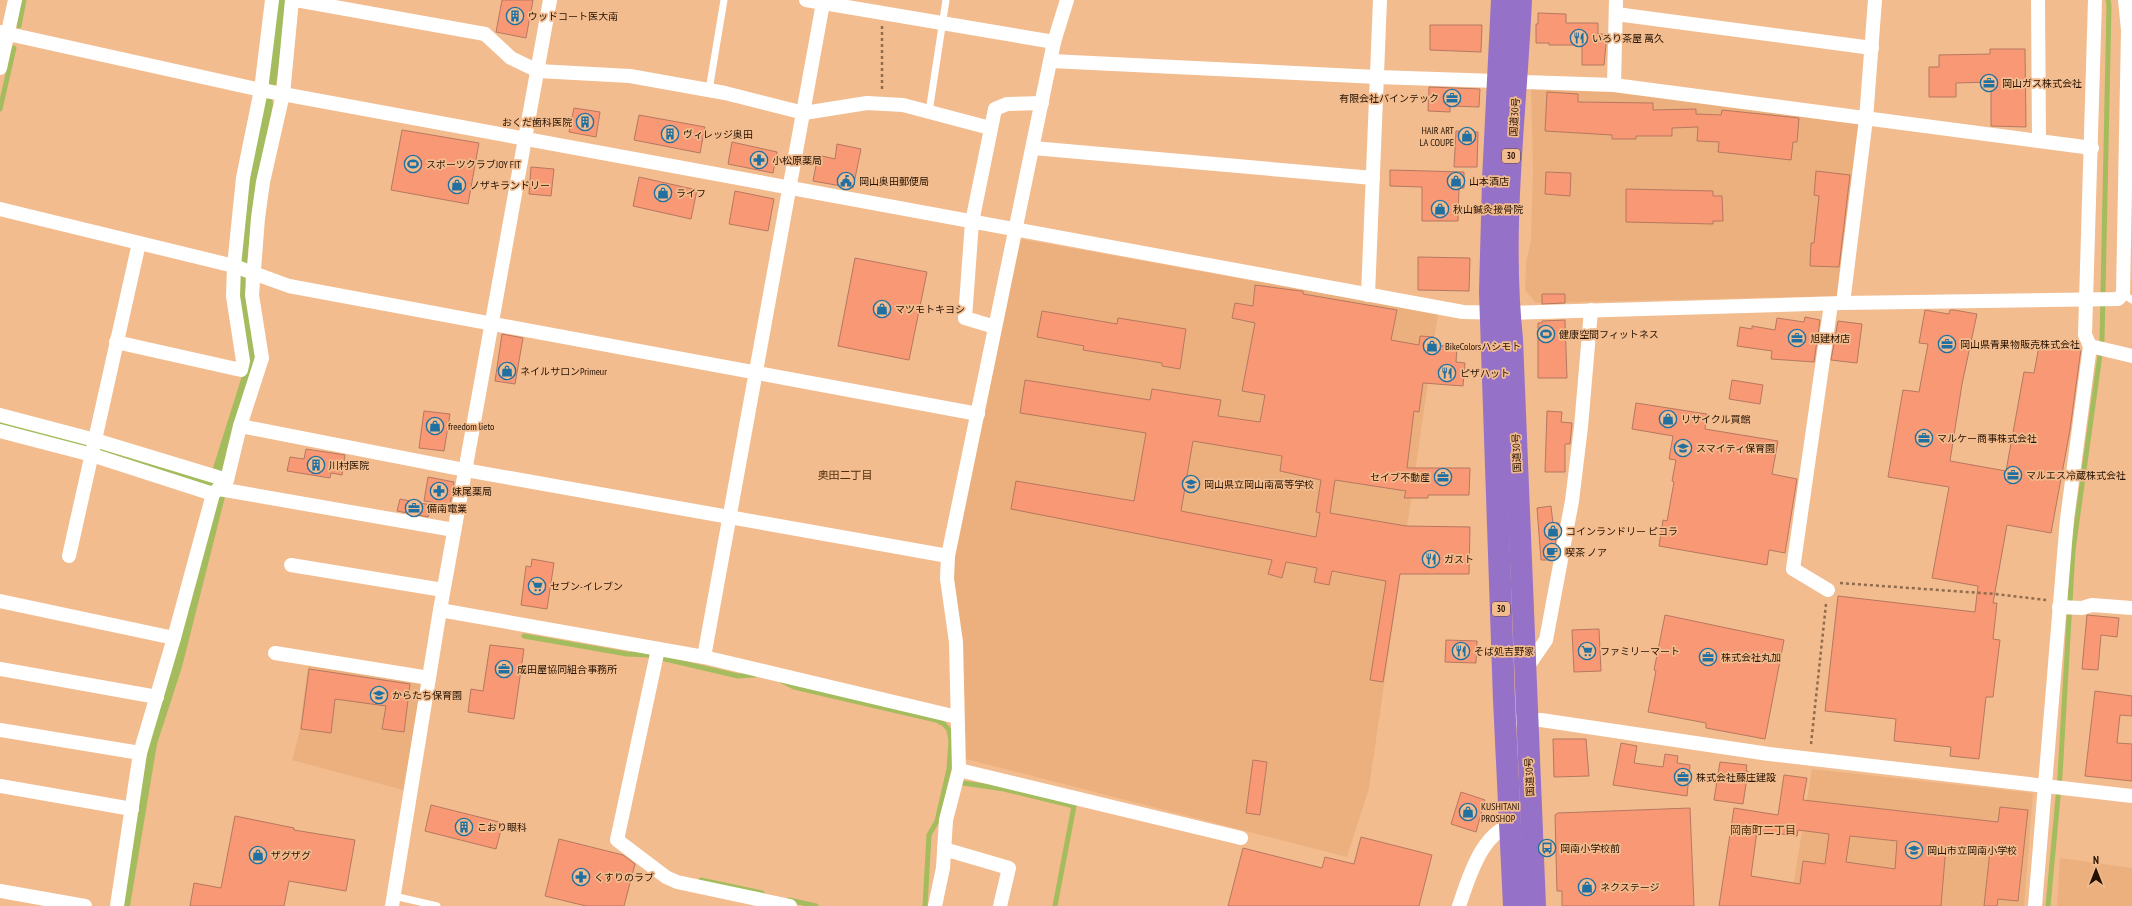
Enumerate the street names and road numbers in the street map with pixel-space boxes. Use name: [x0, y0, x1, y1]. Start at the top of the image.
street label: 国道30号: [1507, 97, 1522, 137]
road number: 30: [1502, 149, 1520, 163]
street label: 国道30号: [1509, 433, 1524, 473]
road number: 30: [1492, 602, 1510, 616]
street label: 国道30号: [1522, 757, 1537, 797]

